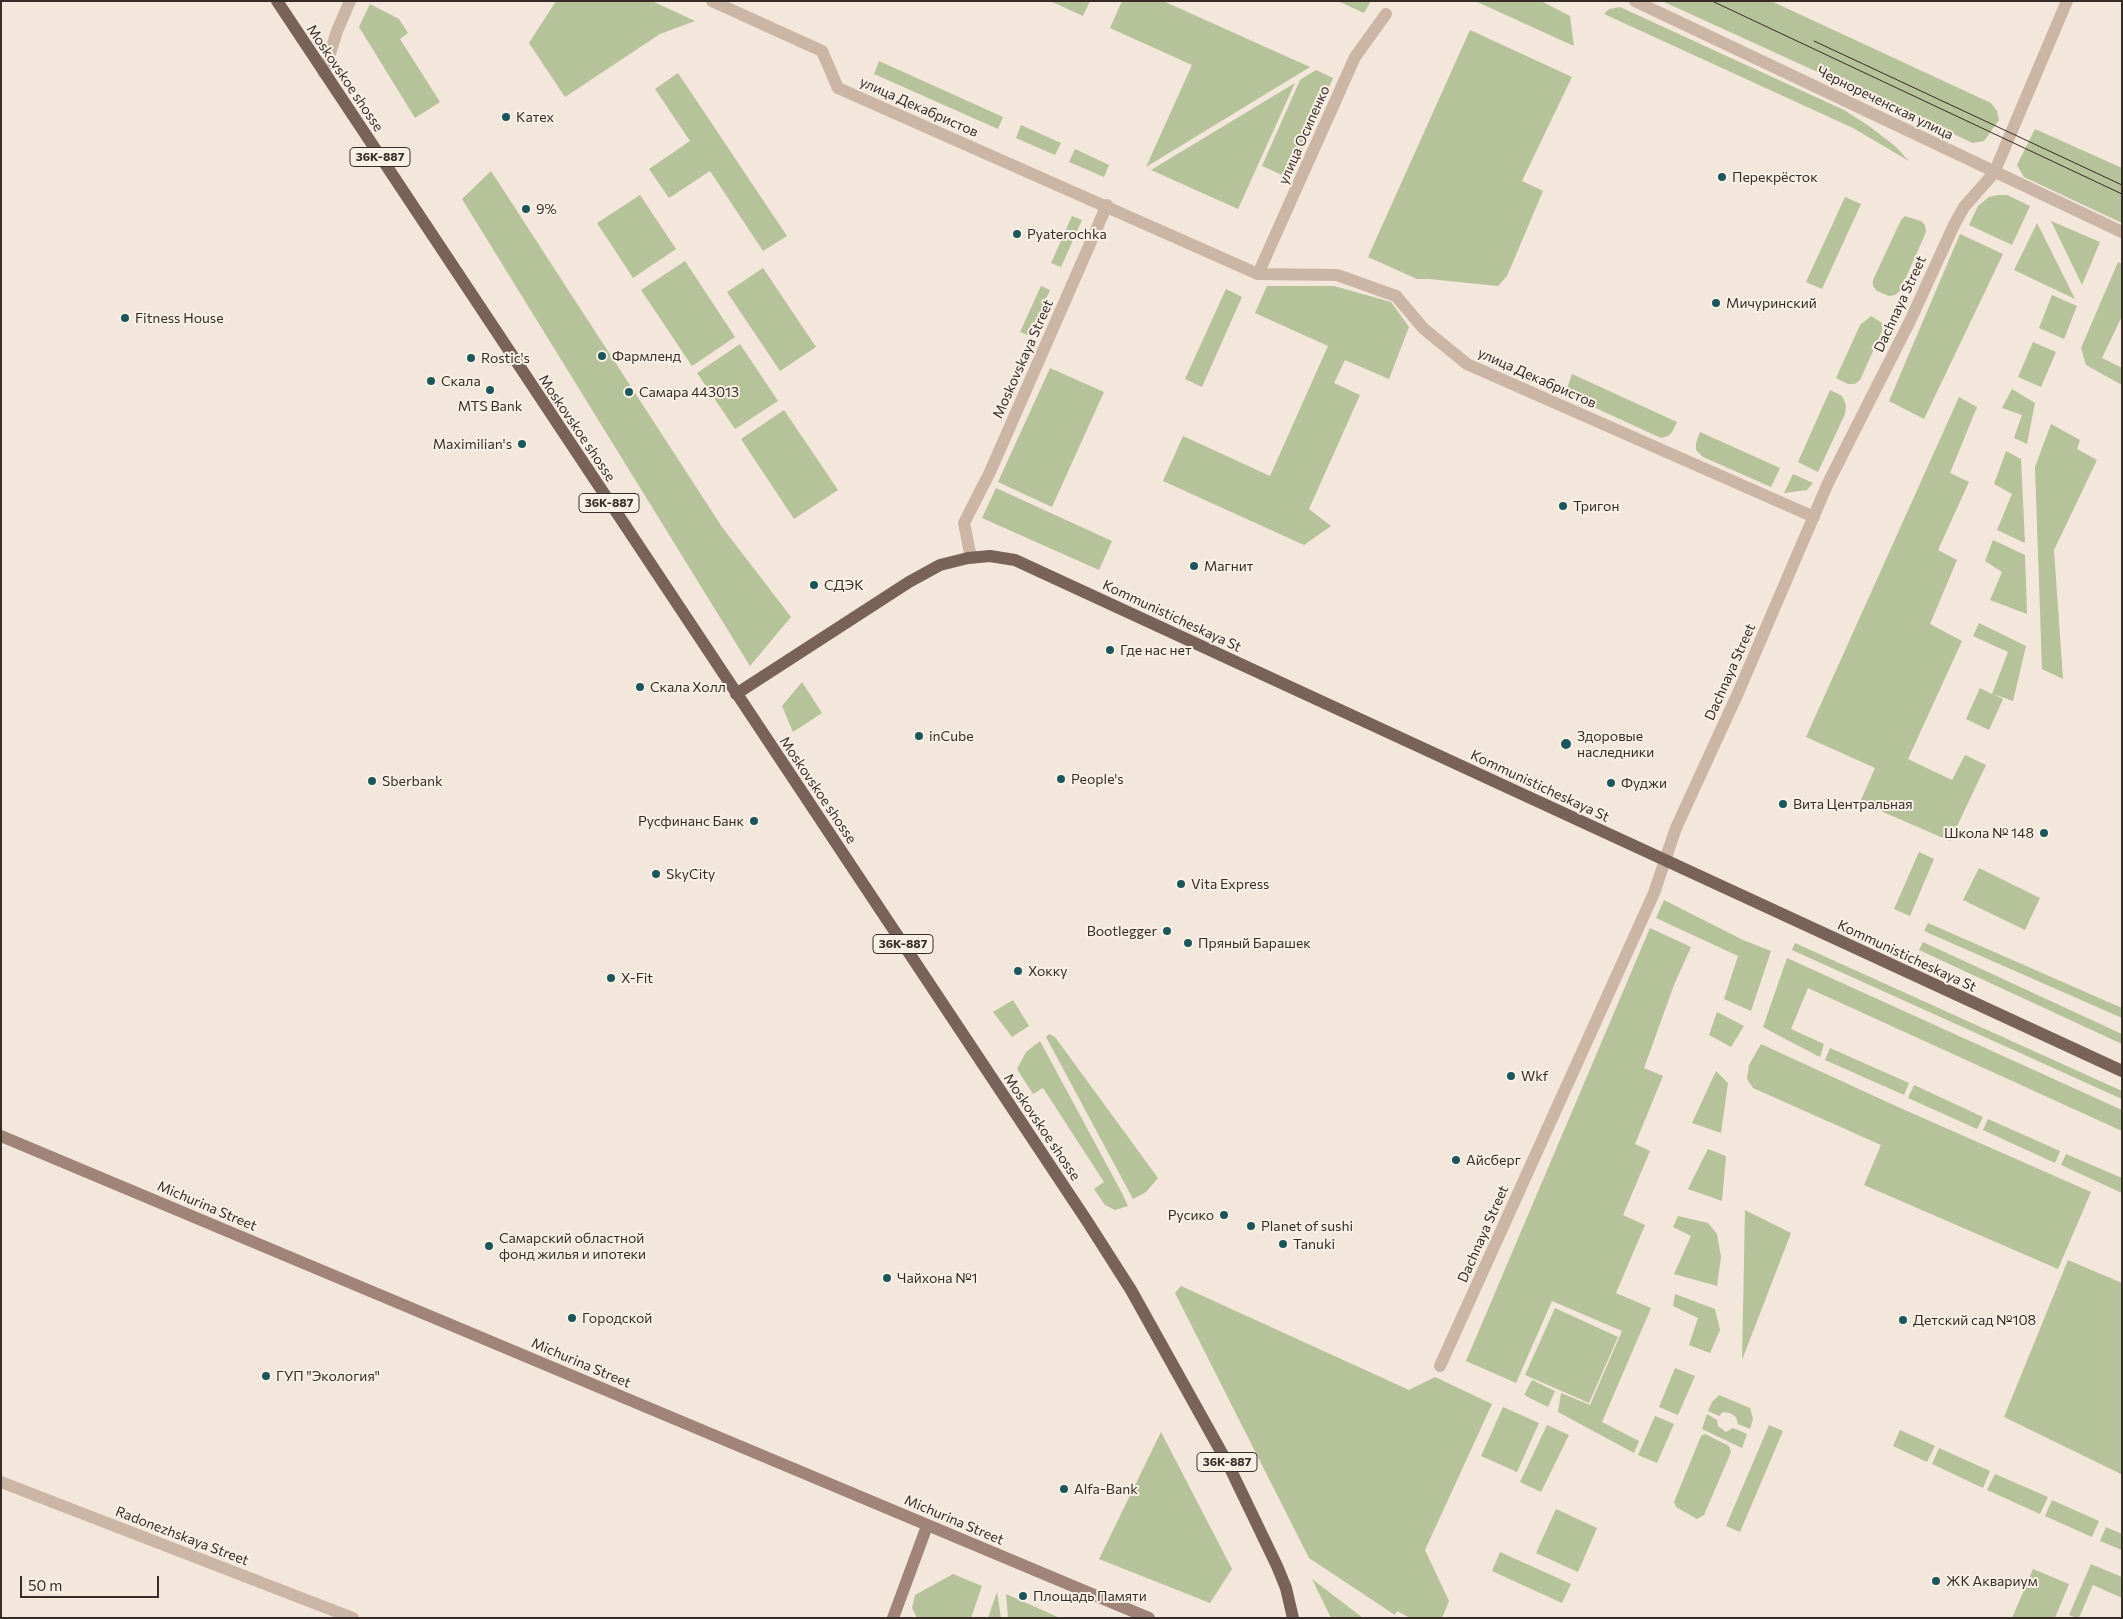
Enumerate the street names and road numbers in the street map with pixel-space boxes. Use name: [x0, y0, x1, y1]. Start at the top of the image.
street label: Moskovskoe shosse: [303, 21, 387, 135]
street label: Чернореченская улица: [1814, 63, 1956, 143]
street label: улица Декабристов: [857, 73, 981, 141]
street label: улица Осипенко: [1275, 83, 1333, 187]
road number: 36К-887: [350, 148, 410, 166]
street label: Dachnaya Street: [1870, 253, 1930, 355]
street label: Moskovskaya Street: [989, 297, 1057, 421]
street label: улица Декабристов: [1475, 344, 1599, 412]
street label: Moskovskoe shosse: [535, 371, 619, 485]
road number: 36К-887: [579, 493, 639, 512]
street label: Kommunisticheskaya St: [1100, 576, 1244, 656]
street label: Dachnaya Street: [1701, 621, 1759, 723]
street label: Moskovskoe shosse: [776, 733, 860, 847]
street label: Kommunisticheskaya St: [1468, 746, 1612, 826]
street label: Kommunisticheskaya St: [1835, 916, 1979, 996]
road number: 36К-887: [873, 934, 933, 954]
street label: Moskovskoe shosse: [1000, 1070, 1084, 1184]
street label: Michurina Street: [155, 1177, 259, 1235]
street label: Dachnaya Street: [1454, 1183, 1512, 1285]
street label: Michurina Street: [529, 1334, 633, 1392]
road number: 36К-887: [1197, 1452, 1257, 1471]
street label: Michurina Street: [902, 1491, 1006, 1549]
street label: Radonezhskaya Street: [113, 1503, 251, 1569]

